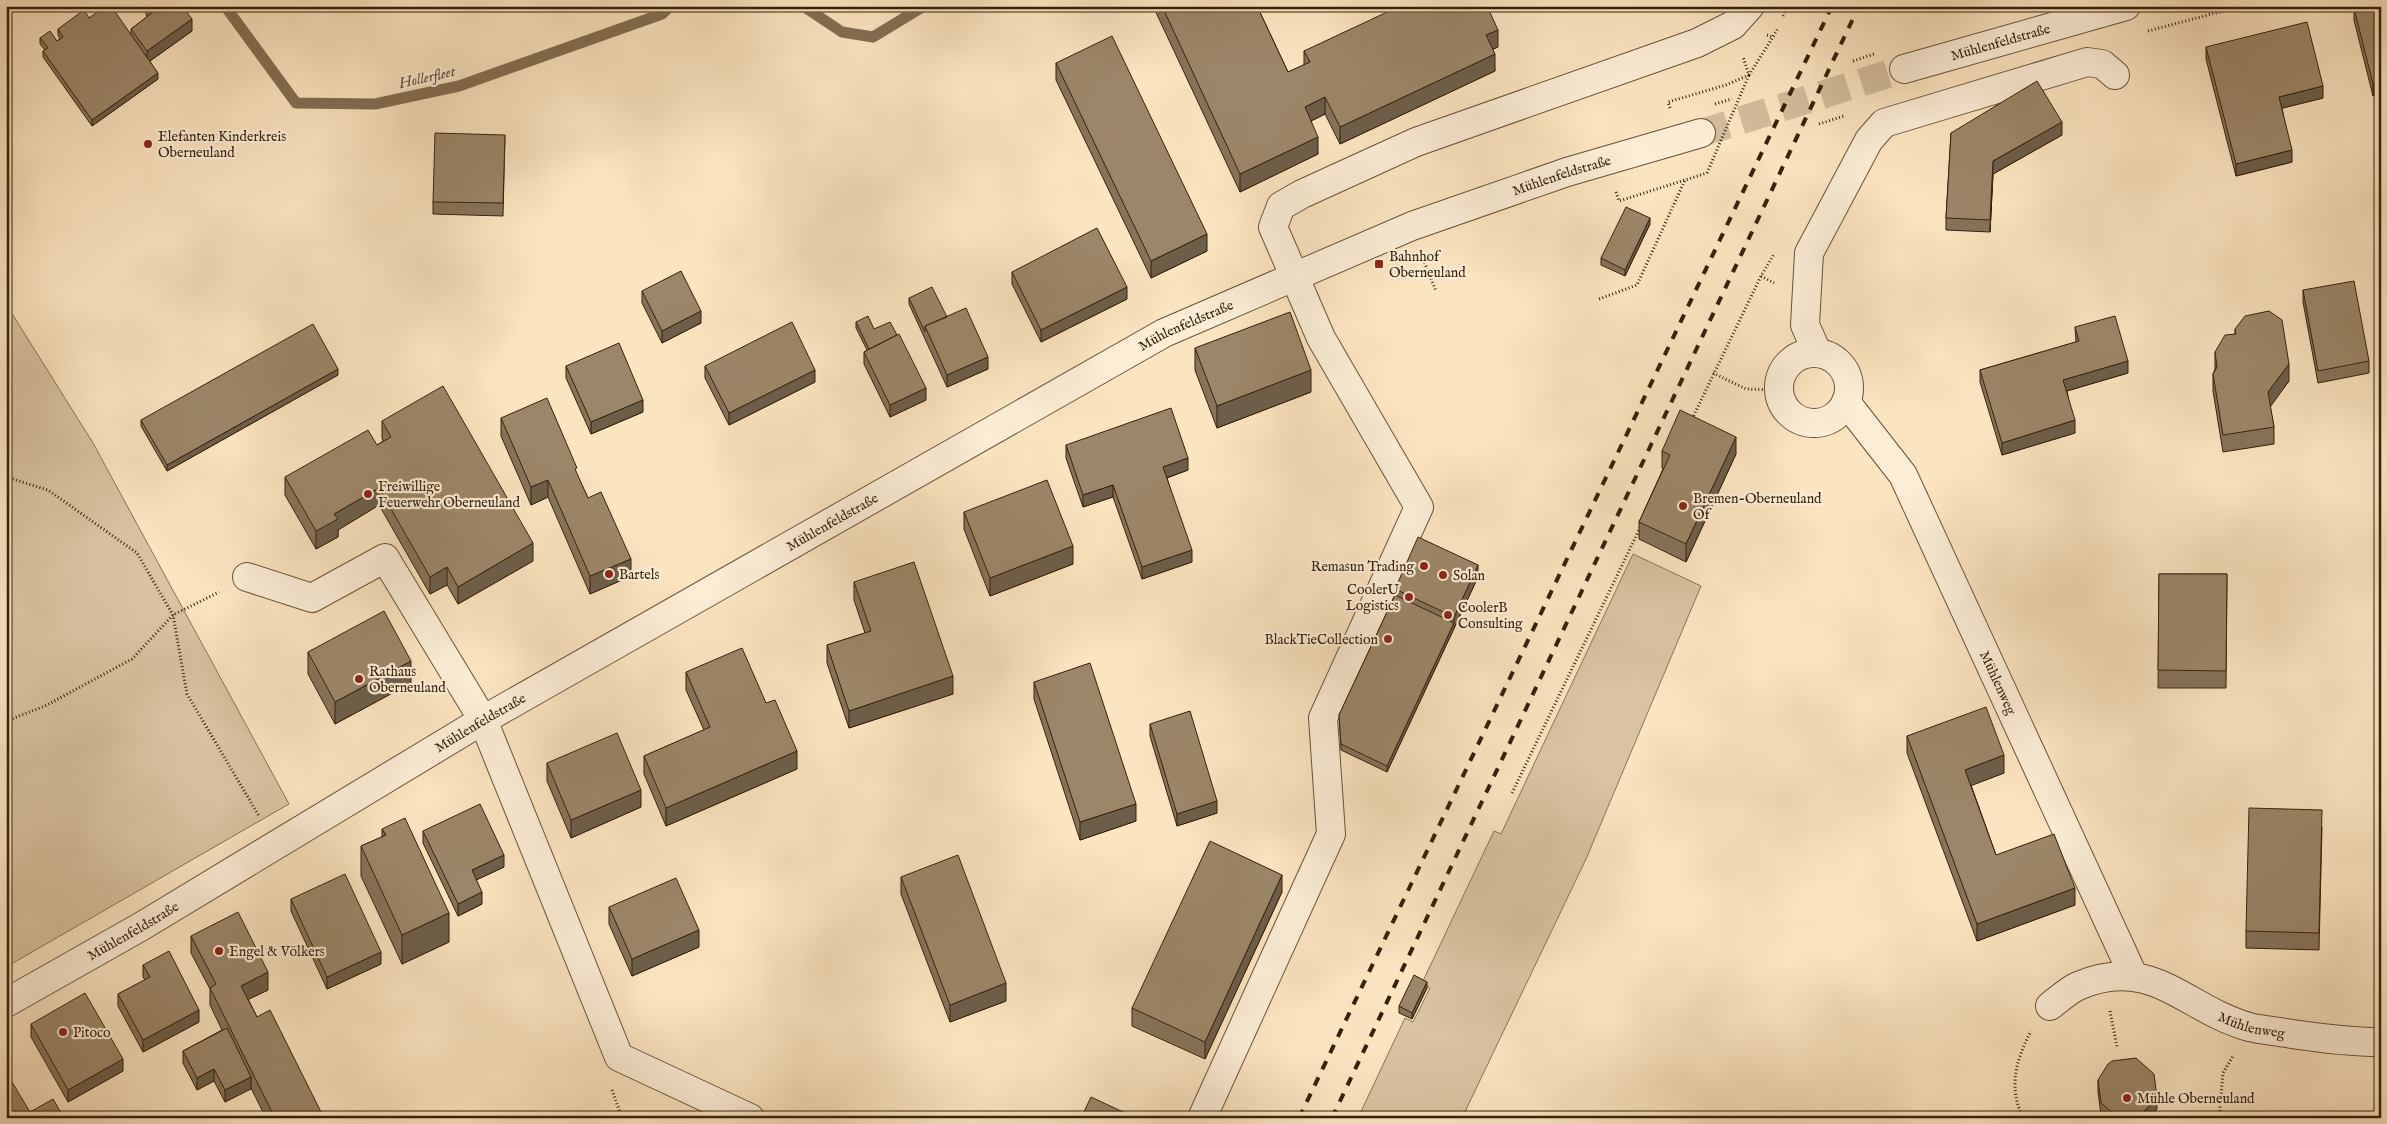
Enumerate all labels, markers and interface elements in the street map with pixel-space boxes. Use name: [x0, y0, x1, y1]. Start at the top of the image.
street label: Mühlenfeldstraße: [1949, 20, 2053, 65]
water label: Hollerfleet: [396, 61, 458, 93]
place label: Elefanten Kinderkreis Oberneuland: [158, 128, 286, 162]
marker: Elefanten Kinderkreis Oberneuland: [142, 138, 154, 150]
street label: Mühlenfeldstraße: [1510, 152, 1614, 200]
place label: Bahnhof Oberneuland: [1389, 248, 1466, 282]
marker: Bahnhof Oberneuland: [1373, 258, 1385, 270]
street label: Mühlenfeldstraße: [1135, 296, 1237, 356]
place label: Freiwillige Feuerwehr Oberneuland: [378, 478, 520, 512]
marker: Freiwillige Feuerwehr Oberneuland: [362, 488, 374, 500]
street label: Mühlenfeldstraße: [783, 489, 882, 556]
place label: Bremen-Oberneuland Of: [1693, 490, 1822, 524]
marker: Bremen-Oberneuland Of: [1677, 500, 1689, 512]
place label: Remasun Trading: [1311, 558, 1414, 576]
marker: Remasun Trading: [1418, 560, 1430, 572]
place label: Bartels: [619, 566, 660, 584]
place label: Solan: [1453, 567, 1486, 585]
marker: Bartels: [603, 568, 615, 580]
marker: Solan: [1437, 569, 1449, 581]
place label: CoolerU Logistics: [1346, 581, 1399, 615]
marker: CoolerU Logistics: [1403, 591, 1415, 603]
place label: CoolerB Consulting: [1458, 599, 1523, 633]
marker: CoolerB Consulting: [1442, 609, 1454, 621]
place label: BlackTieCollection: [1264, 631, 1379, 649]
marker: BlackTieCollection: [1382, 633, 1394, 645]
street label: Mühlenweg: [1975, 648, 2020, 718]
place label: Rathaus Oberneuland: [369, 663, 446, 697]
marker: Rathaus Oberneuland: [353, 673, 365, 685]
street label: Mühlenfeldstraße: [432, 689, 530, 757]
street label: Mühlenfeldstraße: [84, 898, 183, 965]
place label: Engel & Völkers: [229, 943, 325, 961]
marker: Engel & Völkers: [213, 945, 225, 957]
street label: Mühlenweg: [2215, 1008, 2287, 1043]
place label: Pitoco: [73, 1024, 111, 1042]
marker: Pitoco: [57, 1026, 69, 1038]
place label: Mühle Oberneuland: [2137, 1090, 2255, 1108]
marker: Mühle Oberneuland: [2121, 1092, 2133, 1104]

